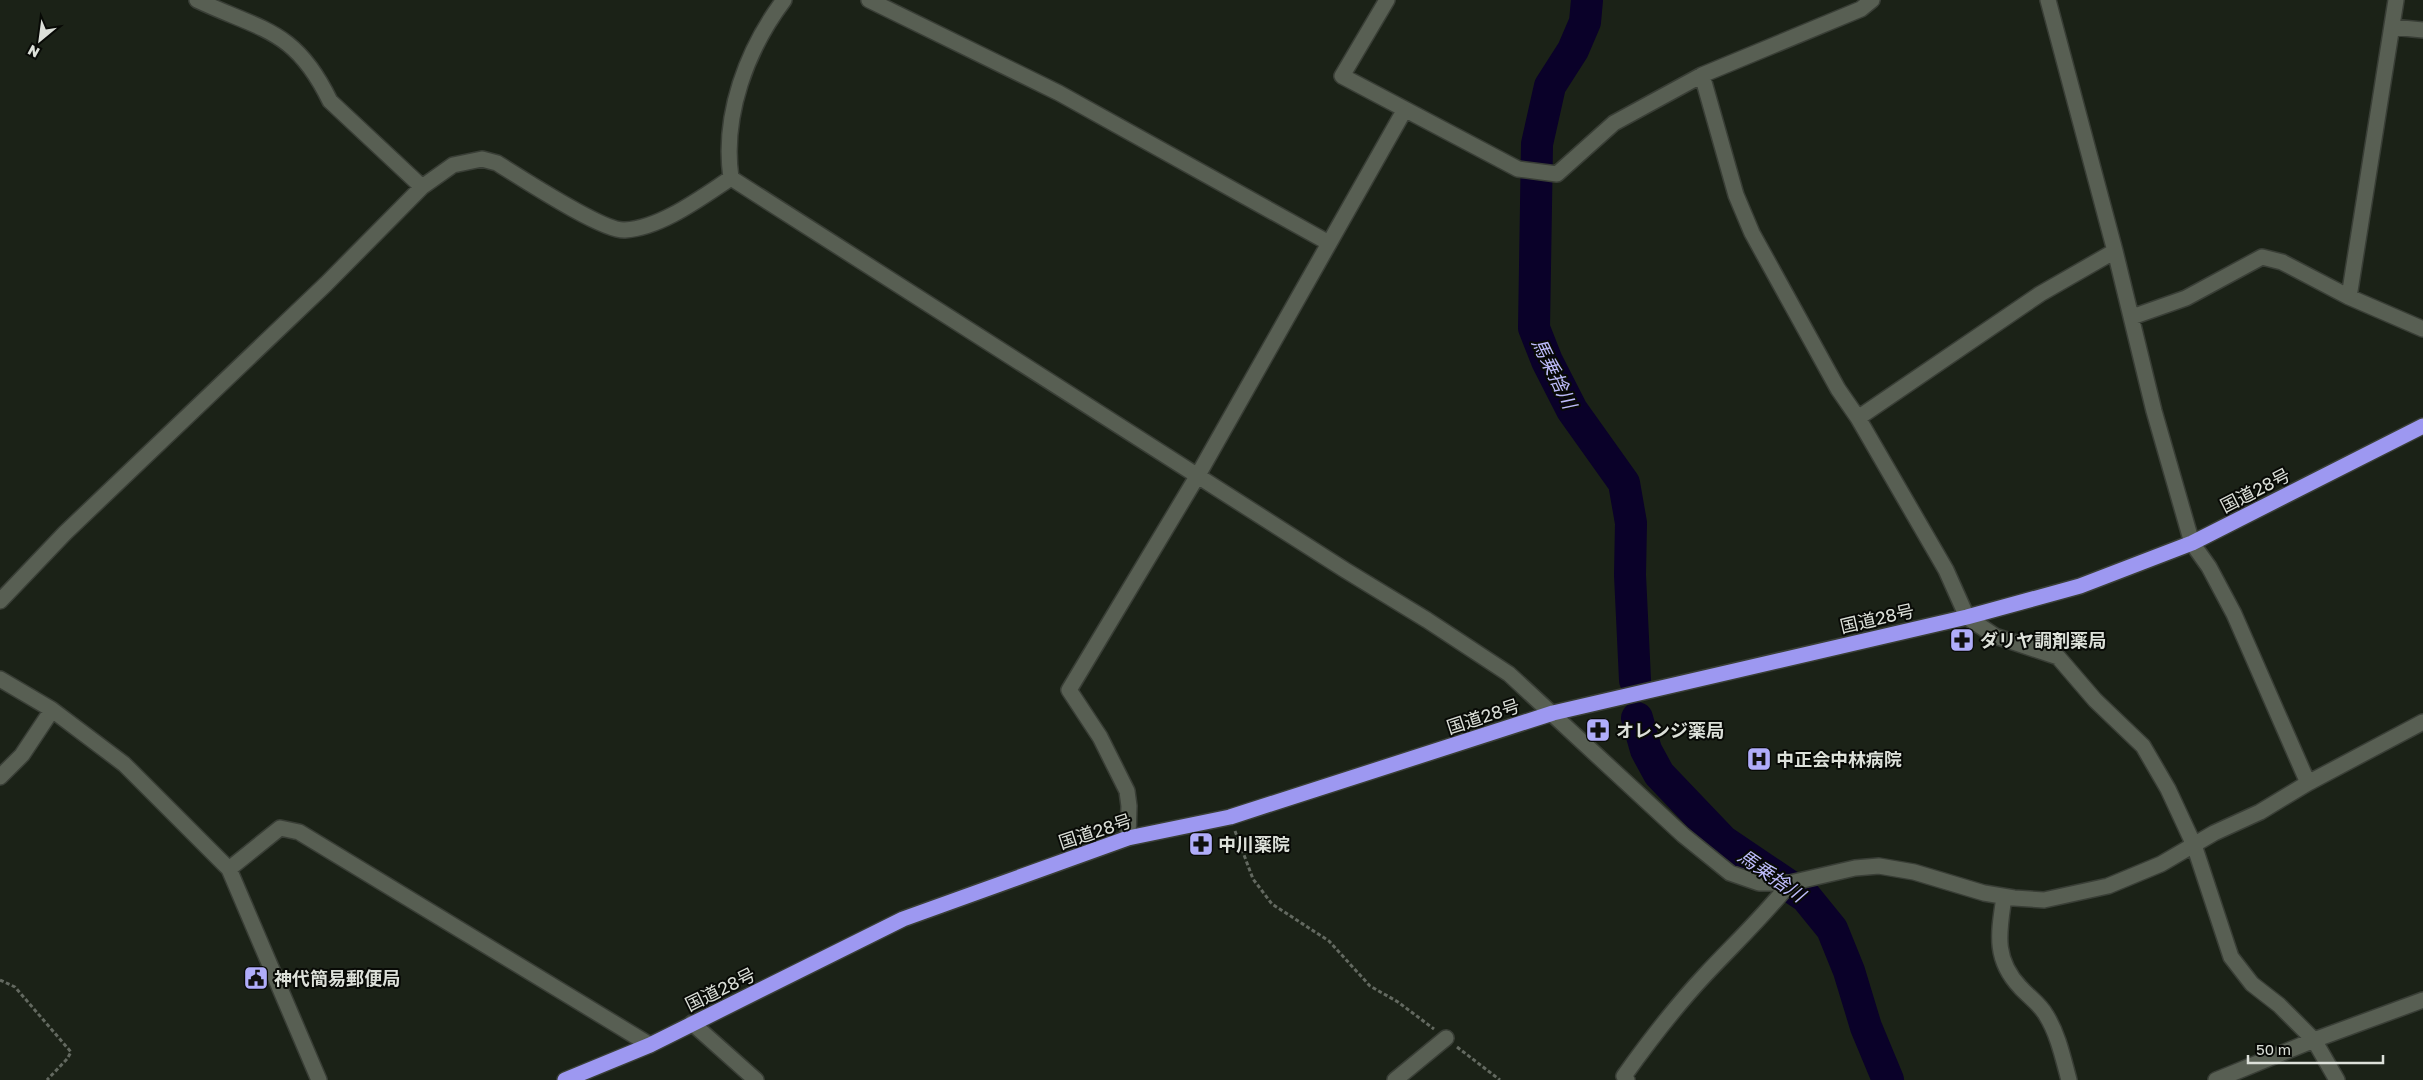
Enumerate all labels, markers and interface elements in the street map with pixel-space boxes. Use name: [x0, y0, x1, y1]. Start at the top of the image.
north arrow: [15, 15, 65, 65]
text: N: [25, 42, 42, 62]
water label: 馬乗捨川: [1528, 334, 1583, 414]
street label: 国道28号: [2216, 463, 2294, 517]
street label: 国道28号: [1838, 599, 1916, 637]
pharmacy icon: ダリヤ調剤薬局: [1949, 627, 1975, 653]
place label: ダリヤ調剤薬局: [1980, 629, 2106, 651]
street label: 国道28号: [1444, 694, 1522, 738]
pharmacy icon: オレンジ薬局: [1585, 717, 1611, 743]
place label: オレンジ薬局: [1616, 719, 1724, 741]
hospital icon: 中正会中林病院: [1746, 746, 1772, 772]
place label: 中正会中林病院: [1776, 748, 1902, 770]
street label: 国道28号: [1056, 809, 1134, 853]
pharmacy icon: 中川薬院: [1188, 831, 1214, 857]
place label: 中川薬院: [1218, 833, 1290, 855]
water label: 馬乗捨川: [1734, 844, 1811, 907]
street label: 国道28号: [681, 963, 759, 1015]
public building icon: 神代簡易郵便局: [243, 965, 269, 991]
place label: 神代簡易郵便局: [274, 967, 400, 989]
scale bar: [2248, 1032, 2383, 1064]
text: 50 m: [2256, 1040, 2291, 1058]

